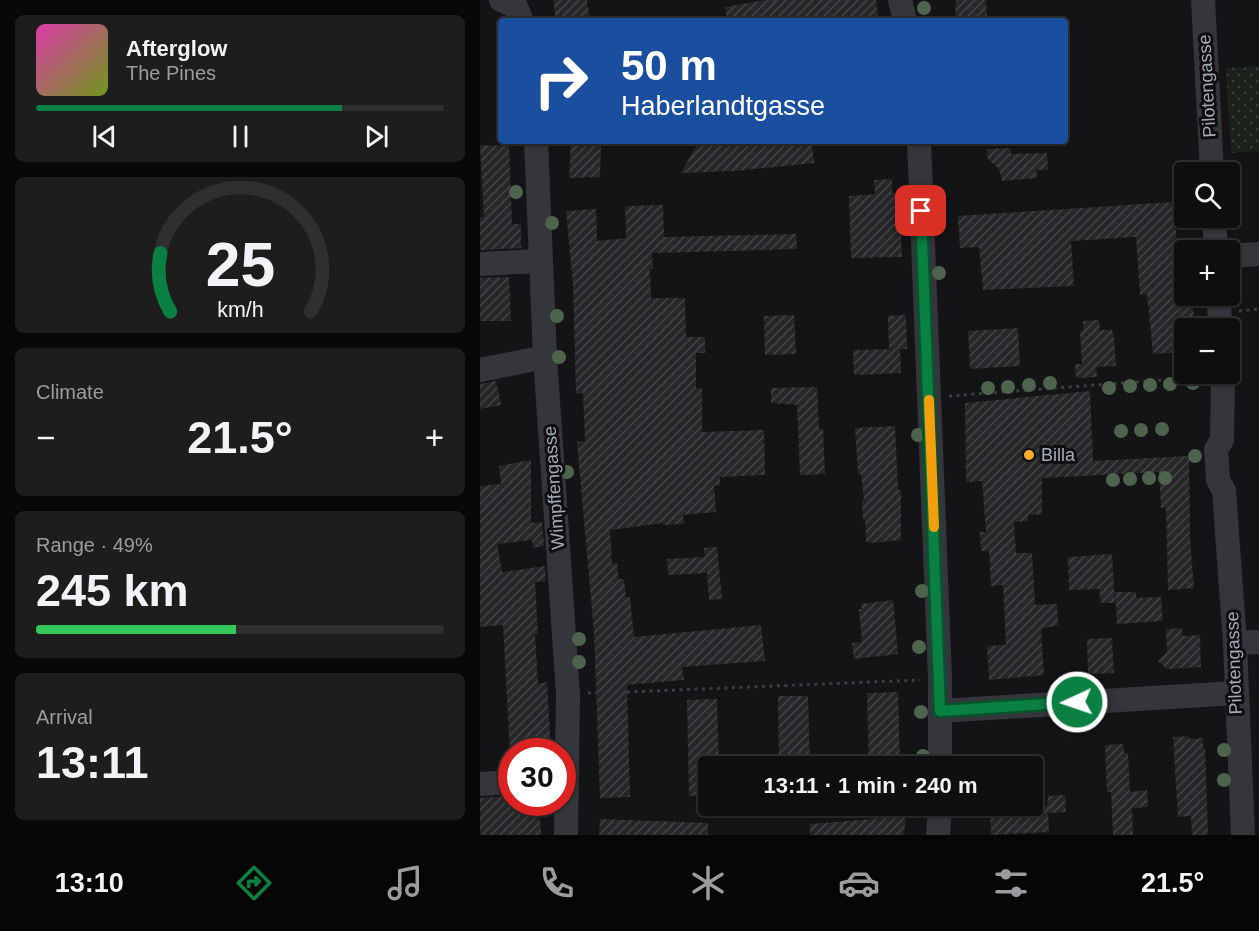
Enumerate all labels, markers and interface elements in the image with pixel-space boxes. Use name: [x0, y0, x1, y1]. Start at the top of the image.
street label: Pilotengasse: [1194, 34, 1220, 138]
text: Afterglow: [126, 36, 227, 61]
icon: right: [522, 42, 600, 120]
text: 50 m: [621, 42, 717, 89]
text: The Pines: [126, 62, 216, 84]
text: Haberlandtgasse: [621, 91, 825, 121]
icon: previous: [88, 120, 121, 153]
icon: pause: [224, 120, 257, 153]
icon: next: [360, 120, 393, 153]
map controls: [1174, 162, 1240, 384]
button: search: [1174, 162, 1240, 228]
pin: [895, 185, 946, 236]
icon: arrive: [904, 194, 937, 227]
text: 25: [205, 230, 275, 299]
button: +: [1174, 240, 1240, 306]
text: km/h: [217, 299, 263, 323]
button: −: [1174, 318, 1240, 384]
text: Climate: [36, 381, 104, 403]
text: 21.5°: [187, 412, 293, 463]
text: −: [36, 419, 55, 456]
text: +: [425, 419, 444, 456]
street label: Wimpffengasse: [540, 426, 568, 550]
place label: Billa: [1041, 445, 1076, 465]
marker: Billa: [1022, 448, 1036, 462]
text: Range · 49%: [36, 534, 153, 556]
text: 245 km: [36, 565, 189, 616]
street label: Pilotengasse: [1222, 611, 1246, 715]
position arrow: [1045, 670, 1109, 734]
text: Arrival: [36, 706, 93, 728]
text: 13:11: [36, 737, 149, 788]
speed limit sign: 30: [498, 738, 576, 816]
text: 13:11 · 1 min · 240 m: [764, 773, 978, 798]
icon: directions: [233, 862, 275, 904]
icon: music: [384, 862, 426, 904]
icon: phone: [536, 862, 578, 904]
icon: climate: [687, 862, 729, 904]
icon: car: [838, 862, 880, 904]
icon: filters: [990, 862, 1032, 904]
text: 13:10: [55, 868, 124, 898]
text: 21.5°: [1141, 868, 1204, 898]

